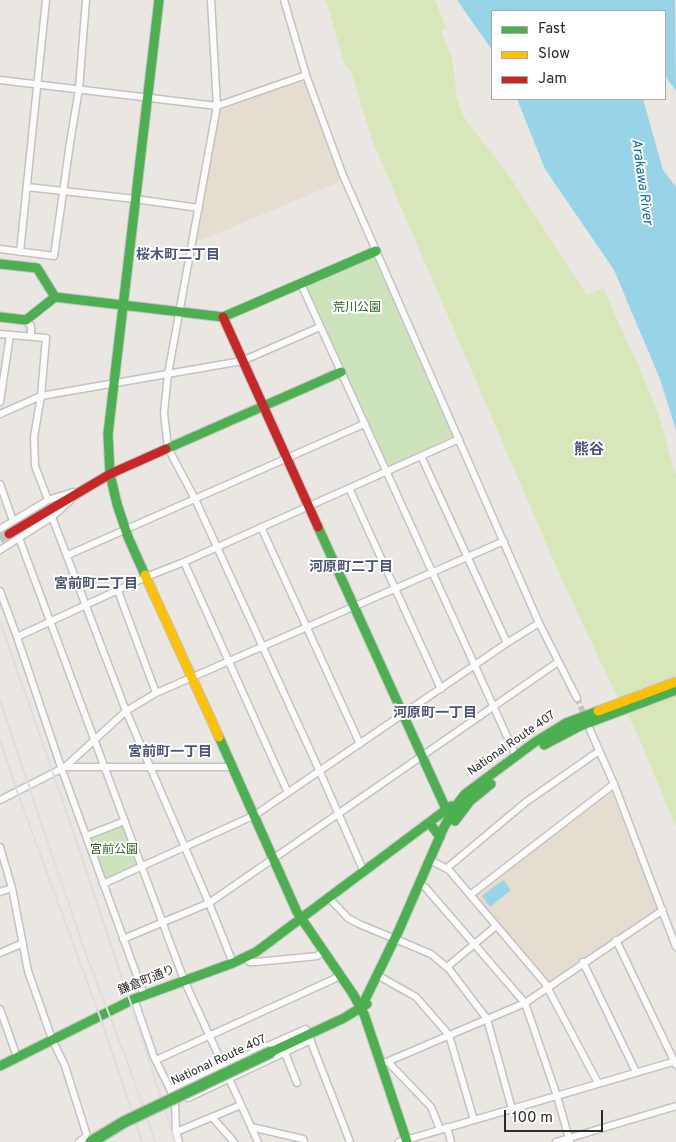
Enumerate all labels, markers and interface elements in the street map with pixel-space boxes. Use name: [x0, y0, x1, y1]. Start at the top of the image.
legend: [491, 10, 666, 100]
text: Fast: [538, 20, 566, 39]
text: Slow: [538, 45, 570, 64]
text: Jam: [538, 70, 567, 89]
water label: Arakawa River: [627, 138, 655, 226]
district label: 桜木町二丁目: [136, 248, 220, 264]
park label: 荒川公園: [333, 302, 381, 316]
district label: 熊谷: [574, 442, 604, 460]
district label: 河原町二丁目: [309, 560, 393, 576]
district label: 宮前町二丁目: [54, 577, 138, 593]
district label: 河原町一丁目: [393, 706, 477, 722]
street label: National Route 407: [466, 708, 558, 780]
district label: 宮前町一丁目: [128, 745, 212, 761]
park label: 宮前公園: [90, 844, 138, 858]
street label: 鎌倉町通り: [116, 963, 178, 999]
street label: National Route 407: [169, 1033, 269, 1089]
scale bar: [506, 1100, 605, 1132]
text: 100 m: [512, 1109, 553, 1128]

